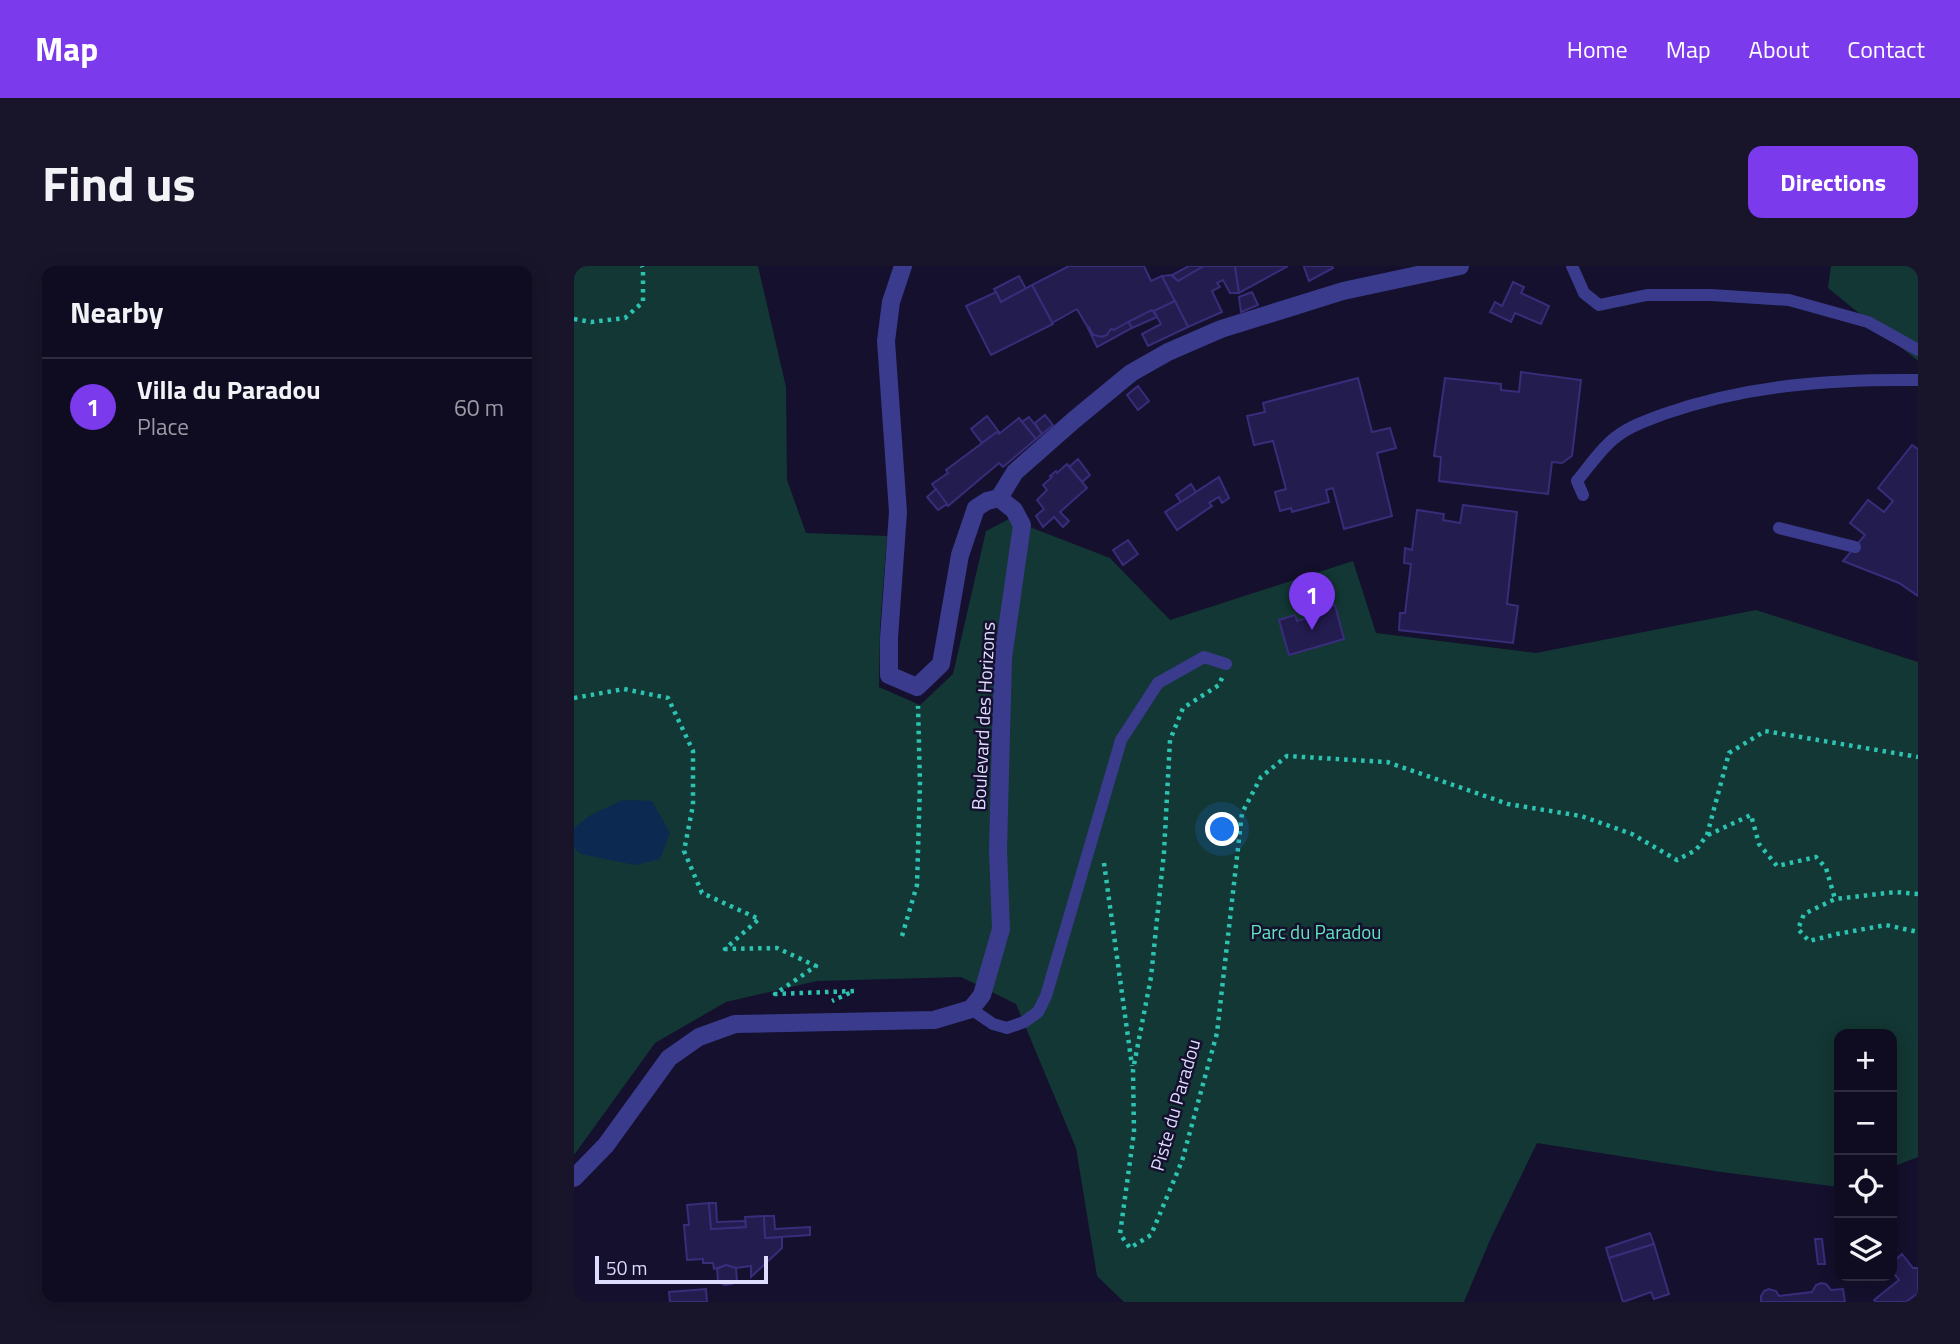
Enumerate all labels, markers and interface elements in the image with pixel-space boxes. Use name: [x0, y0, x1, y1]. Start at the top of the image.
text: Map: [35, 24, 98, 74]
text: Home: [1567, 31, 1628, 67]
text: Map: [1666, 31, 1711, 67]
text: About: [1749, 31, 1809, 67]
text: Contact: [1847, 31, 1925, 67]
text: Find us: [42, 145, 196, 220]
button: Directions: [1748, 146, 1918, 218]
text: Nearby: [70, 289, 163, 335]
text: Villa du Paradou: [137, 370, 321, 409]
text: 1: [87, 390, 99, 425]
text: 60 m: [454, 390, 504, 425]
text: Place: [137, 409, 189, 444]
pin: 1: [1289, 572, 1335, 630]
street label: Boulevard des Horizons: [963, 621, 1002, 811]
your location: [1205, 812, 1239, 846]
park label: Parc du Paradou: [1251, 917, 1381, 946]
map controls: [1834, 1029, 1897, 1281]
button: +: [1834, 1029, 1897, 1092]
street label: Piste du Paradou: [1142, 1036, 1207, 1174]
button: −: [1834, 1092, 1897, 1155]
button: locate: [1834, 1155, 1897, 1218]
button: layers: [1834, 1218, 1897, 1281]
scale bar: [595, 1253, 768, 1285]
text: 50 m: [606, 1253, 647, 1282]

